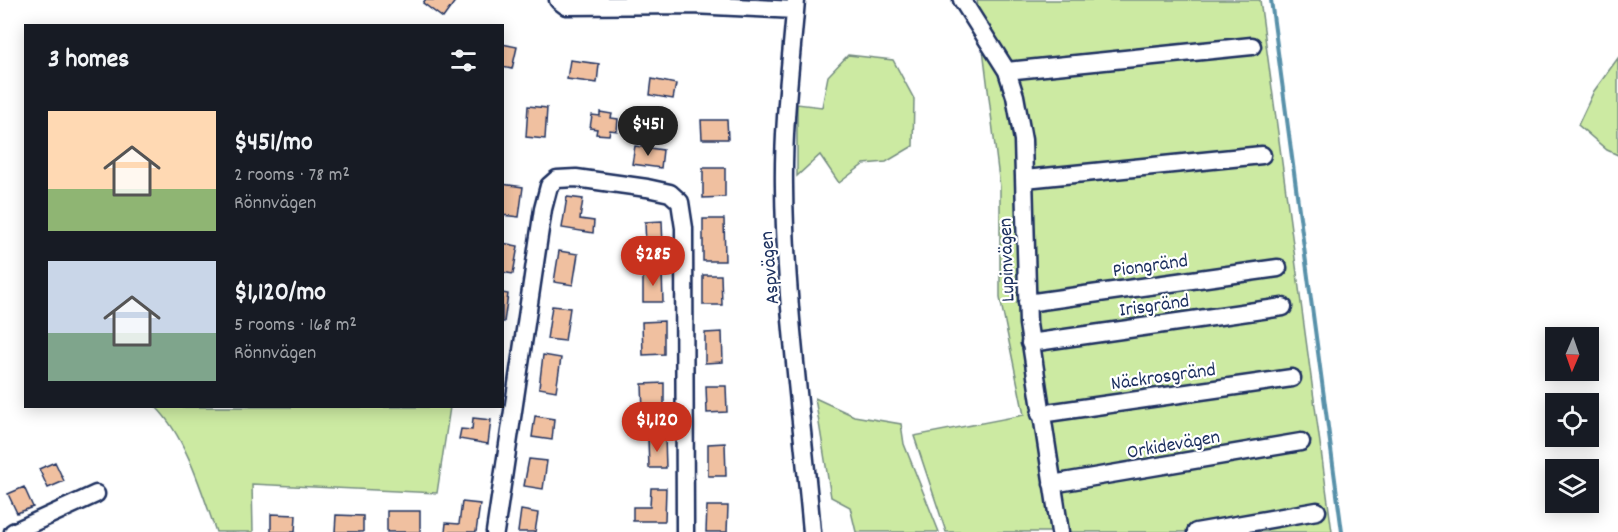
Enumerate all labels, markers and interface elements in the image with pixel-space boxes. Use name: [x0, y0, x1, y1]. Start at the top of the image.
text: 3 homes: [48, 42, 129, 79]
icon: filters: [447, 44, 480, 77]
pin: $451: [612, 106, 684, 157]
text: $451: [632, 111, 664, 139]
text: $451/mo: [234, 125, 313, 162]
icon: home: [96, 135, 168, 207]
text: 2 rooms · 78 m²: [234, 162, 350, 190]
text: Rönnvägen: [234, 190, 316, 218]
street label: Lupinvägen: [993, 217, 1023, 302]
street label: Aspvägen: [754, 230, 788, 306]
pin: $285: [617, 236, 689, 287]
text: $285: [635, 241, 671, 269]
street label: Piongränd: [1111, 248, 1190, 286]
text: $1,120/mo: [234, 275, 326, 312]
icon: home: [96, 285, 168, 357]
street label: Irisgränd: [1118, 288, 1191, 326]
text: 5 rooms · 168 m²: [234, 312, 357, 340]
north arrow: [1545, 327, 1599, 381]
map controls: [1545, 327, 1599, 513]
text: Rönnvägen: [234, 340, 316, 368]
street label: Näckrosgränd: [1109, 357, 1218, 399]
button: locate: [1545, 393, 1599, 447]
pin: $1,120: [608, 402, 706, 453]
text: $1,120: [636, 407, 678, 435]
street label: Orkidevägen: [1125, 424, 1222, 468]
button: layers: [1545, 459, 1599, 513]

